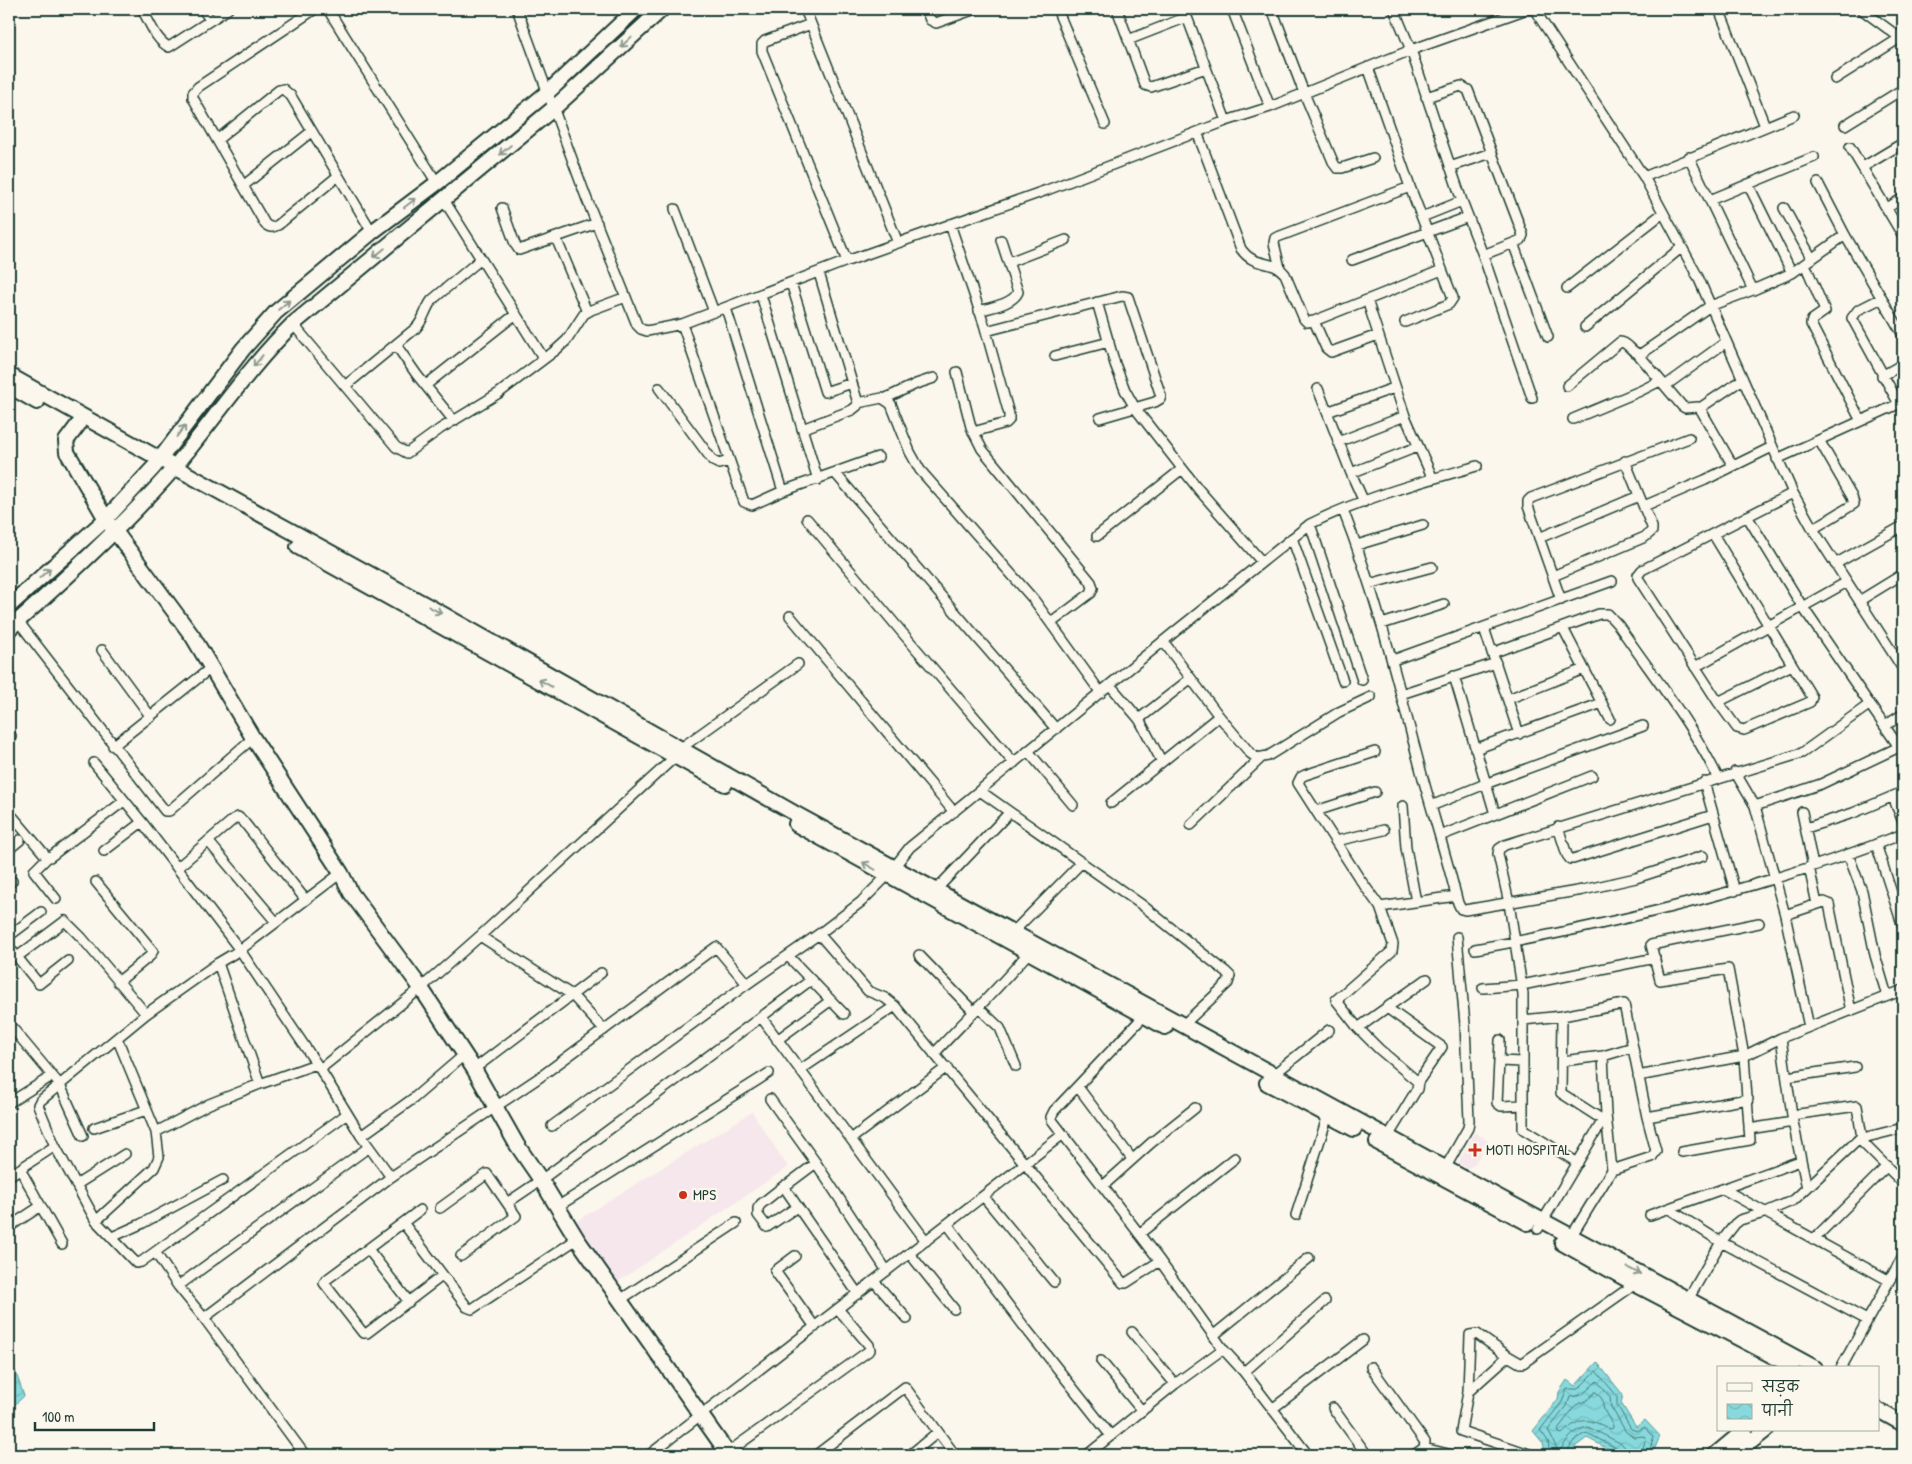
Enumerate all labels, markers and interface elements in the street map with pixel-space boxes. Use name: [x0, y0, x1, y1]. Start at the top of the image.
one-way arrow: [620, 36, 633, 48]
one-way arrow: [498, 144, 511, 155]
one-way arrow: [403, 198, 417, 208]
one-way arrow: [373, 248, 386, 259]
one-way arrow: [277, 300, 290, 311]
one-way arrow: [253, 354, 264, 367]
one-way arrow: [176, 425, 187, 438]
one-way arrow: [39, 567, 52, 579]
one-way arrow: [427, 605, 442, 615]
one-way arrow: [538, 678, 552, 688]
one-way arrow: [862, 861, 877, 871]
place label: MOTI HOSPITAL: [1486, 1139, 1571, 1160]
marker: MOTI HOSPITAL: [1468, 1143, 1482, 1157]
place label: MPS: [693, 1184, 716, 1205]
marker: MPS: [677, 1189, 689, 1201]
one-way arrow: [1627, 1266, 1642, 1276]
legend: [1717, 1366, 1880, 1432]
text: सड़क: [1761, 1376, 1800, 1397]
scale bar: [35, 1399, 154, 1431]
text: पानी: [1761, 1399, 1794, 1421]
text: 100 m: [42, 1406, 75, 1427]

